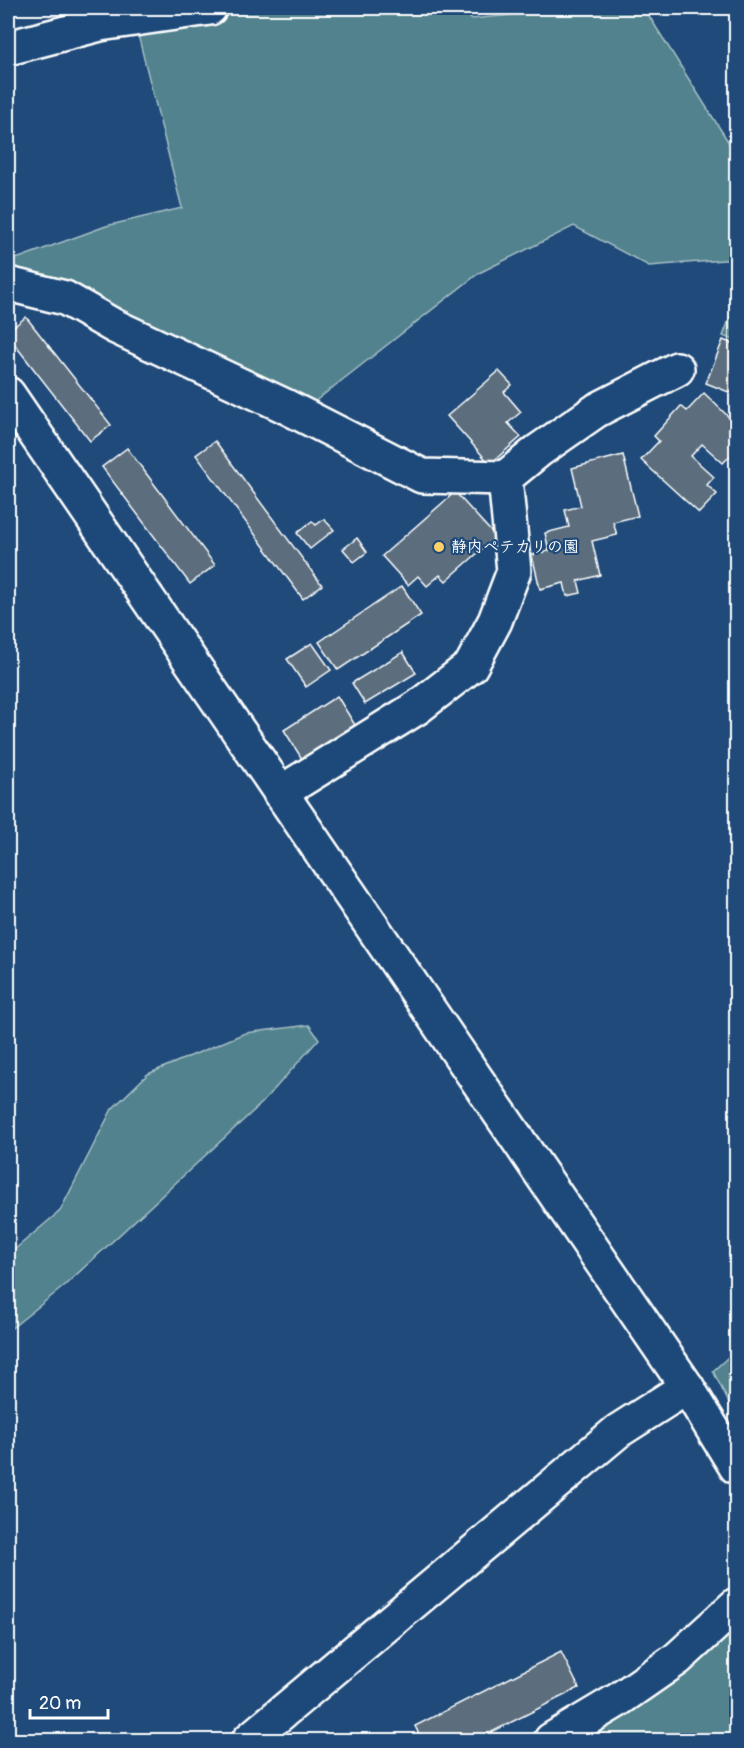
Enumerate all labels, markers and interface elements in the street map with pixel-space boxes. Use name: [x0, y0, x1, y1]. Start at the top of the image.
place label: 静内ペテカリの園: [451, 537, 579, 557]
marker: 静内ペテカリの園: [432, 540, 446, 554]
scale bar: [30, 1682, 108, 1720]
text: 20 m: [39, 1692, 81, 1715]

